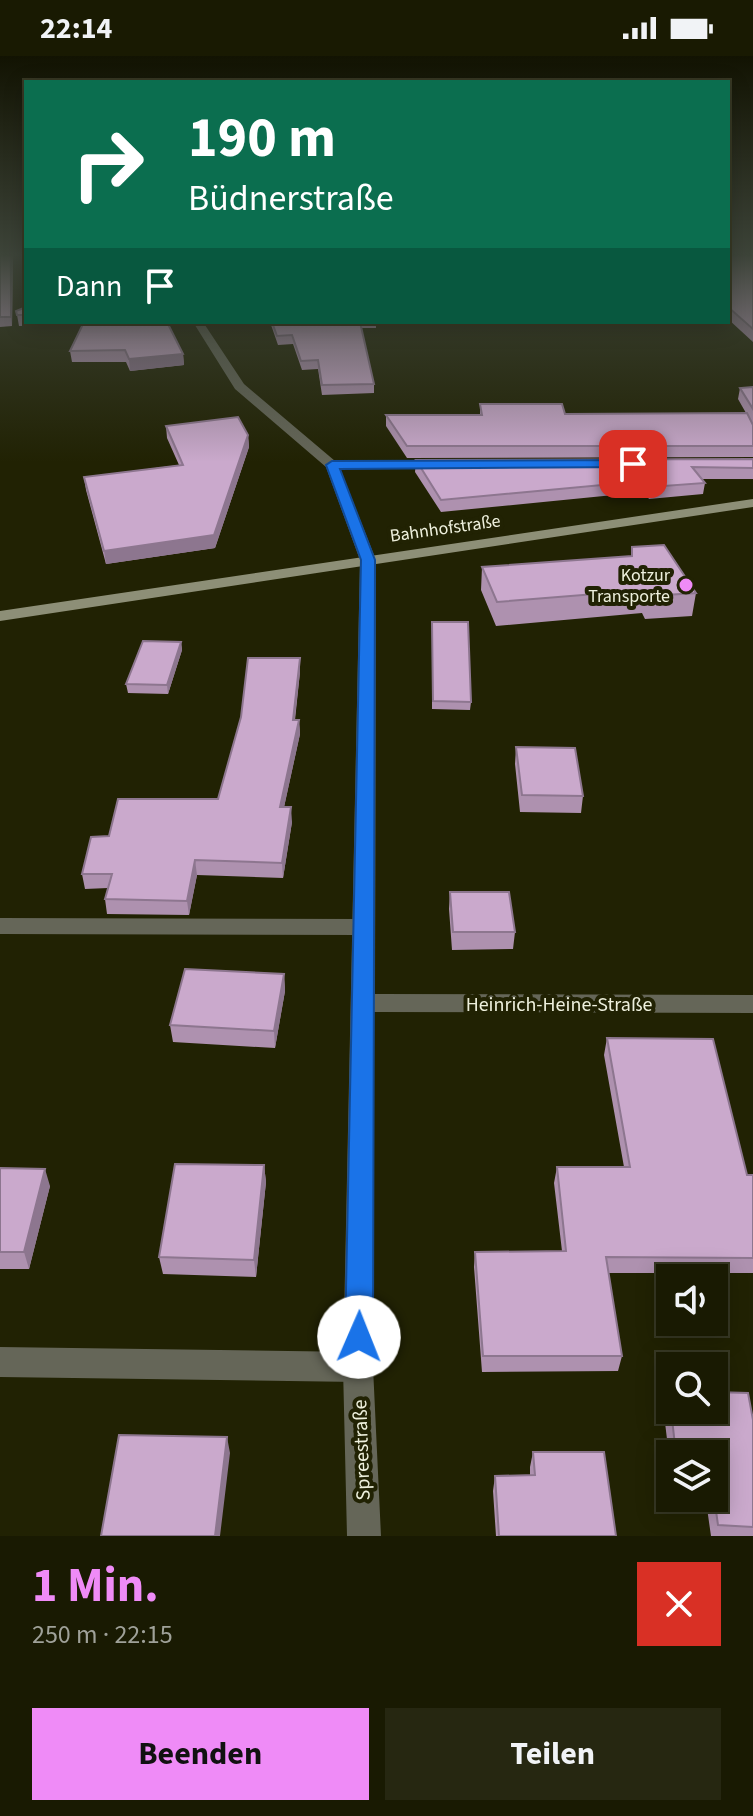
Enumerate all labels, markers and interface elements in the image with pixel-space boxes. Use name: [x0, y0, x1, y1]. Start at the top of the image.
text: 22:14: [40, 7, 112, 50]
text: 190 m: [188, 99, 336, 178]
icon: right: [56, 112, 160, 216]
text: Büdnerstraße: [188, 173, 394, 224]
icon: arrive: [138, 264, 182, 308]
text: Dann: [56, 265, 122, 308]
pin: [599, 430, 667, 498]
icon: arrive: [611, 442, 655, 486]
street label: Bahnhofstraße: [388, 508, 502, 549]
place label: Kotzur Transporte: [588, 563, 671, 609]
marker: Kotzur Transporte: [677, 576, 695, 594]
street label: Heinrich-Heine-Straße: [466, 991, 652, 1019]
map controls: [656, 1264, 728, 1512]
button: sound: [656, 1264, 728, 1336]
position arrow: [317, 1295, 401, 1379]
button: search: [656, 1352, 728, 1424]
street label: Spreestraße: [346, 1399, 378, 1501]
button: layers: [656, 1440, 728, 1512]
text: 1 Min.: [32, 1552, 159, 1620]
button: close: [637, 1562, 721, 1646]
text: 250 m · 22:15: [32, 1616, 173, 1653]
button: Beenden: [32, 1708, 369, 1800]
button: Teilen: [385, 1708, 721, 1800]

